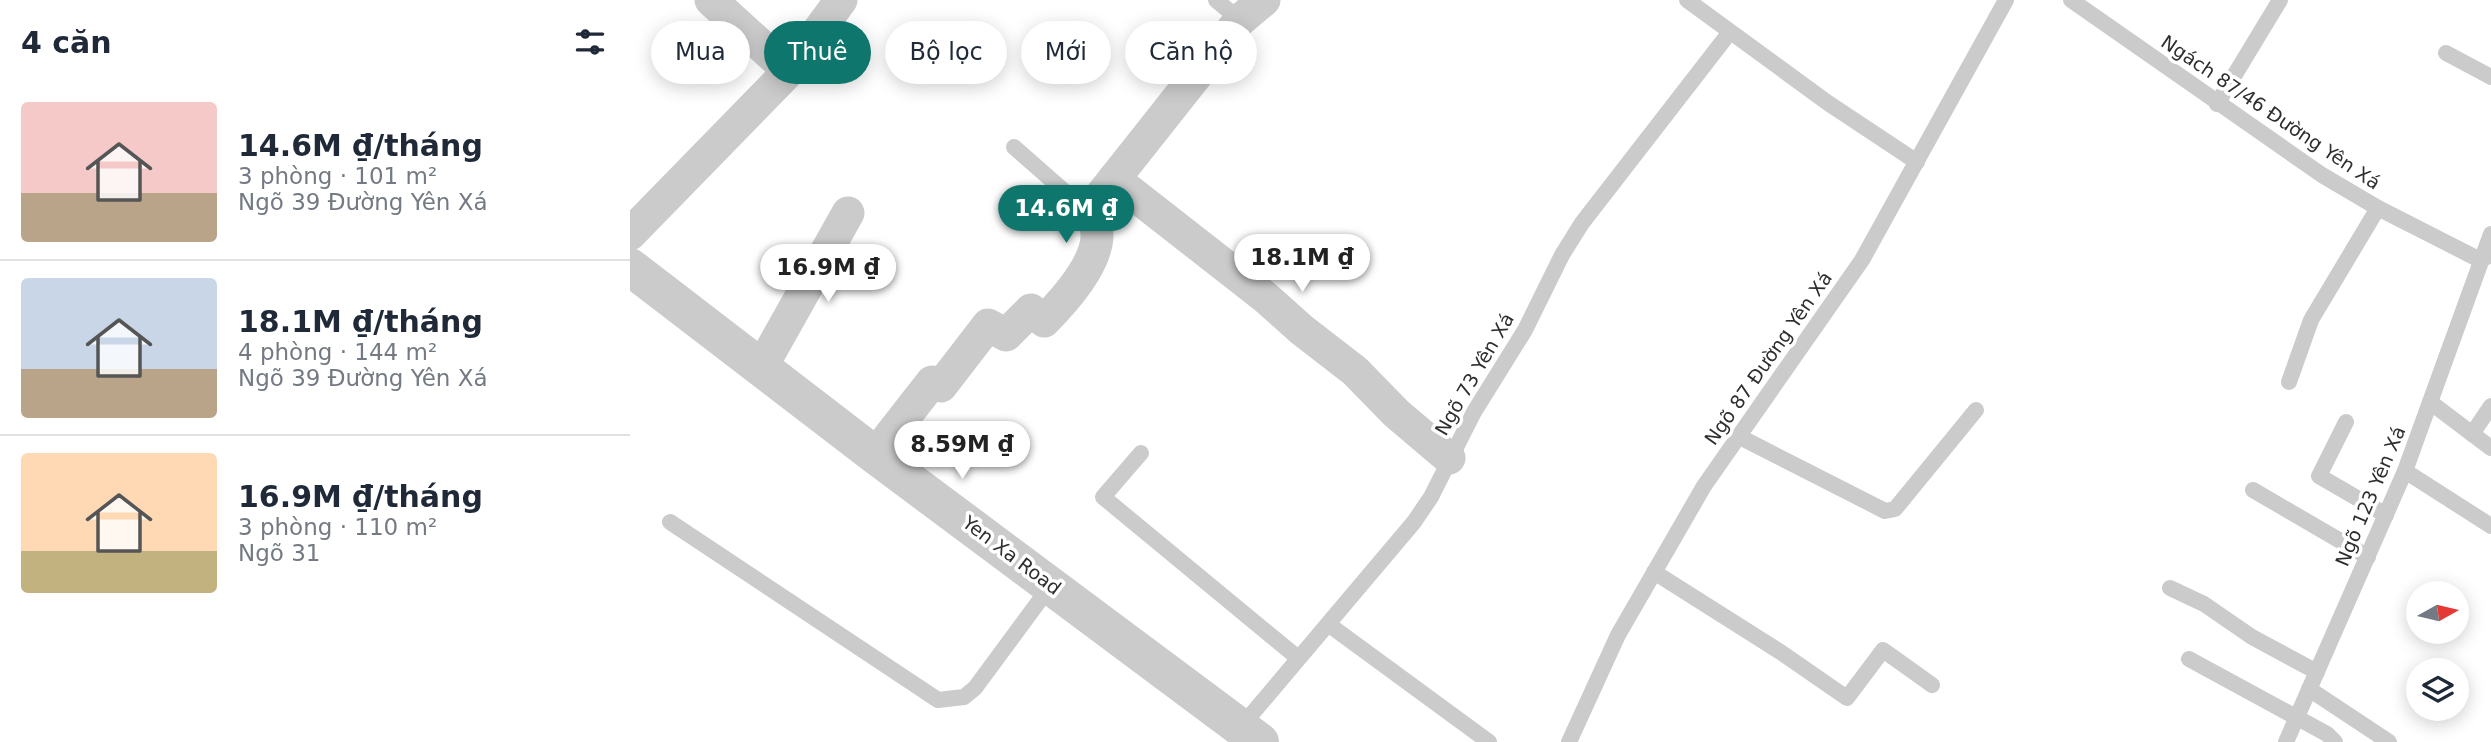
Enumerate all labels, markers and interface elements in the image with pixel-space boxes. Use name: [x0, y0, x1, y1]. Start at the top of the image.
chip: Mua: [651, 21, 750, 84]
chip: Thuê: [764, 21, 871, 84]
chip: Bộ lọc: [885, 21, 1007, 84]
chip: Mới: [1021, 21, 1111, 84]
chip: Căn hộ: [1125, 21, 1257, 84]
icon: filters: [571, 23, 609, 61]
text: 4 căn: [21, 25, 112, 60]
street label: Ngách 87/46 Đường Yên Xá: [2157, 30, 2385, 194]
text: 14.6M ₫/tháng: [238, 128, 483, 163]
icon: home: [77, 130, 161, 214]
text: 3 phòng · 101 m²: [238, 163, 437, 189]
pin: 14.6M ₫: [1001, 186, 1131, 245]
text: Ngõ 39 Đường Yên Xá: [238, 189, 488, 215]
text: 14.6M ₫: [1014, 195, 1118, 221]
pin: 18.1M ₫: [1237, 234, 1367, 294]
pin: 16.9M ₫: [763, 244, 893, 304]
text: 18.1M ₫: [1250, 244, 1354, 270]
text: 16.9M ₫: [776, 254, 880, 280]
street label: Ngõ 87 Đường Yên Xá: [1700, 267, 1836, 449]
text: 18.1M ₫/tháng: [238, 304, 483, 339]
icon: home: [77, 306, 161, 390]
street label: Ngõ 73 Yên Xá: [1430, 309, 1518, 439]
text: 4 phòng · 144 m²: [238, 339, 437, 365]
text: Ngõ 39 Đường Yên Xá: [238, 365, 488, 391]
pin: 8.59M ₫: [897, 421, 1027, 481]
street label: Ngõ 123 Yên Xá: [2331, 423, 2409, 569]
text: 8.59M ₫: [910, 431, 1014, 457]
text: 16.9M ₫/tháng: [238, 479, 483, 514]
icon: home: [77, 481, 161, 565]
street label: Yen Xa Road: [958, 510, 1065, 599]
text: 3 phòng · 110 m²: [238, 514, 437, 540]
text: Ngõ 31: [238, 540, 320, 566]
north arrow: [2406, 581, 2469, 644]
map controls: [2406, 581, 2469, 721]
button: layers: [2406, 658, 2469, 721]

